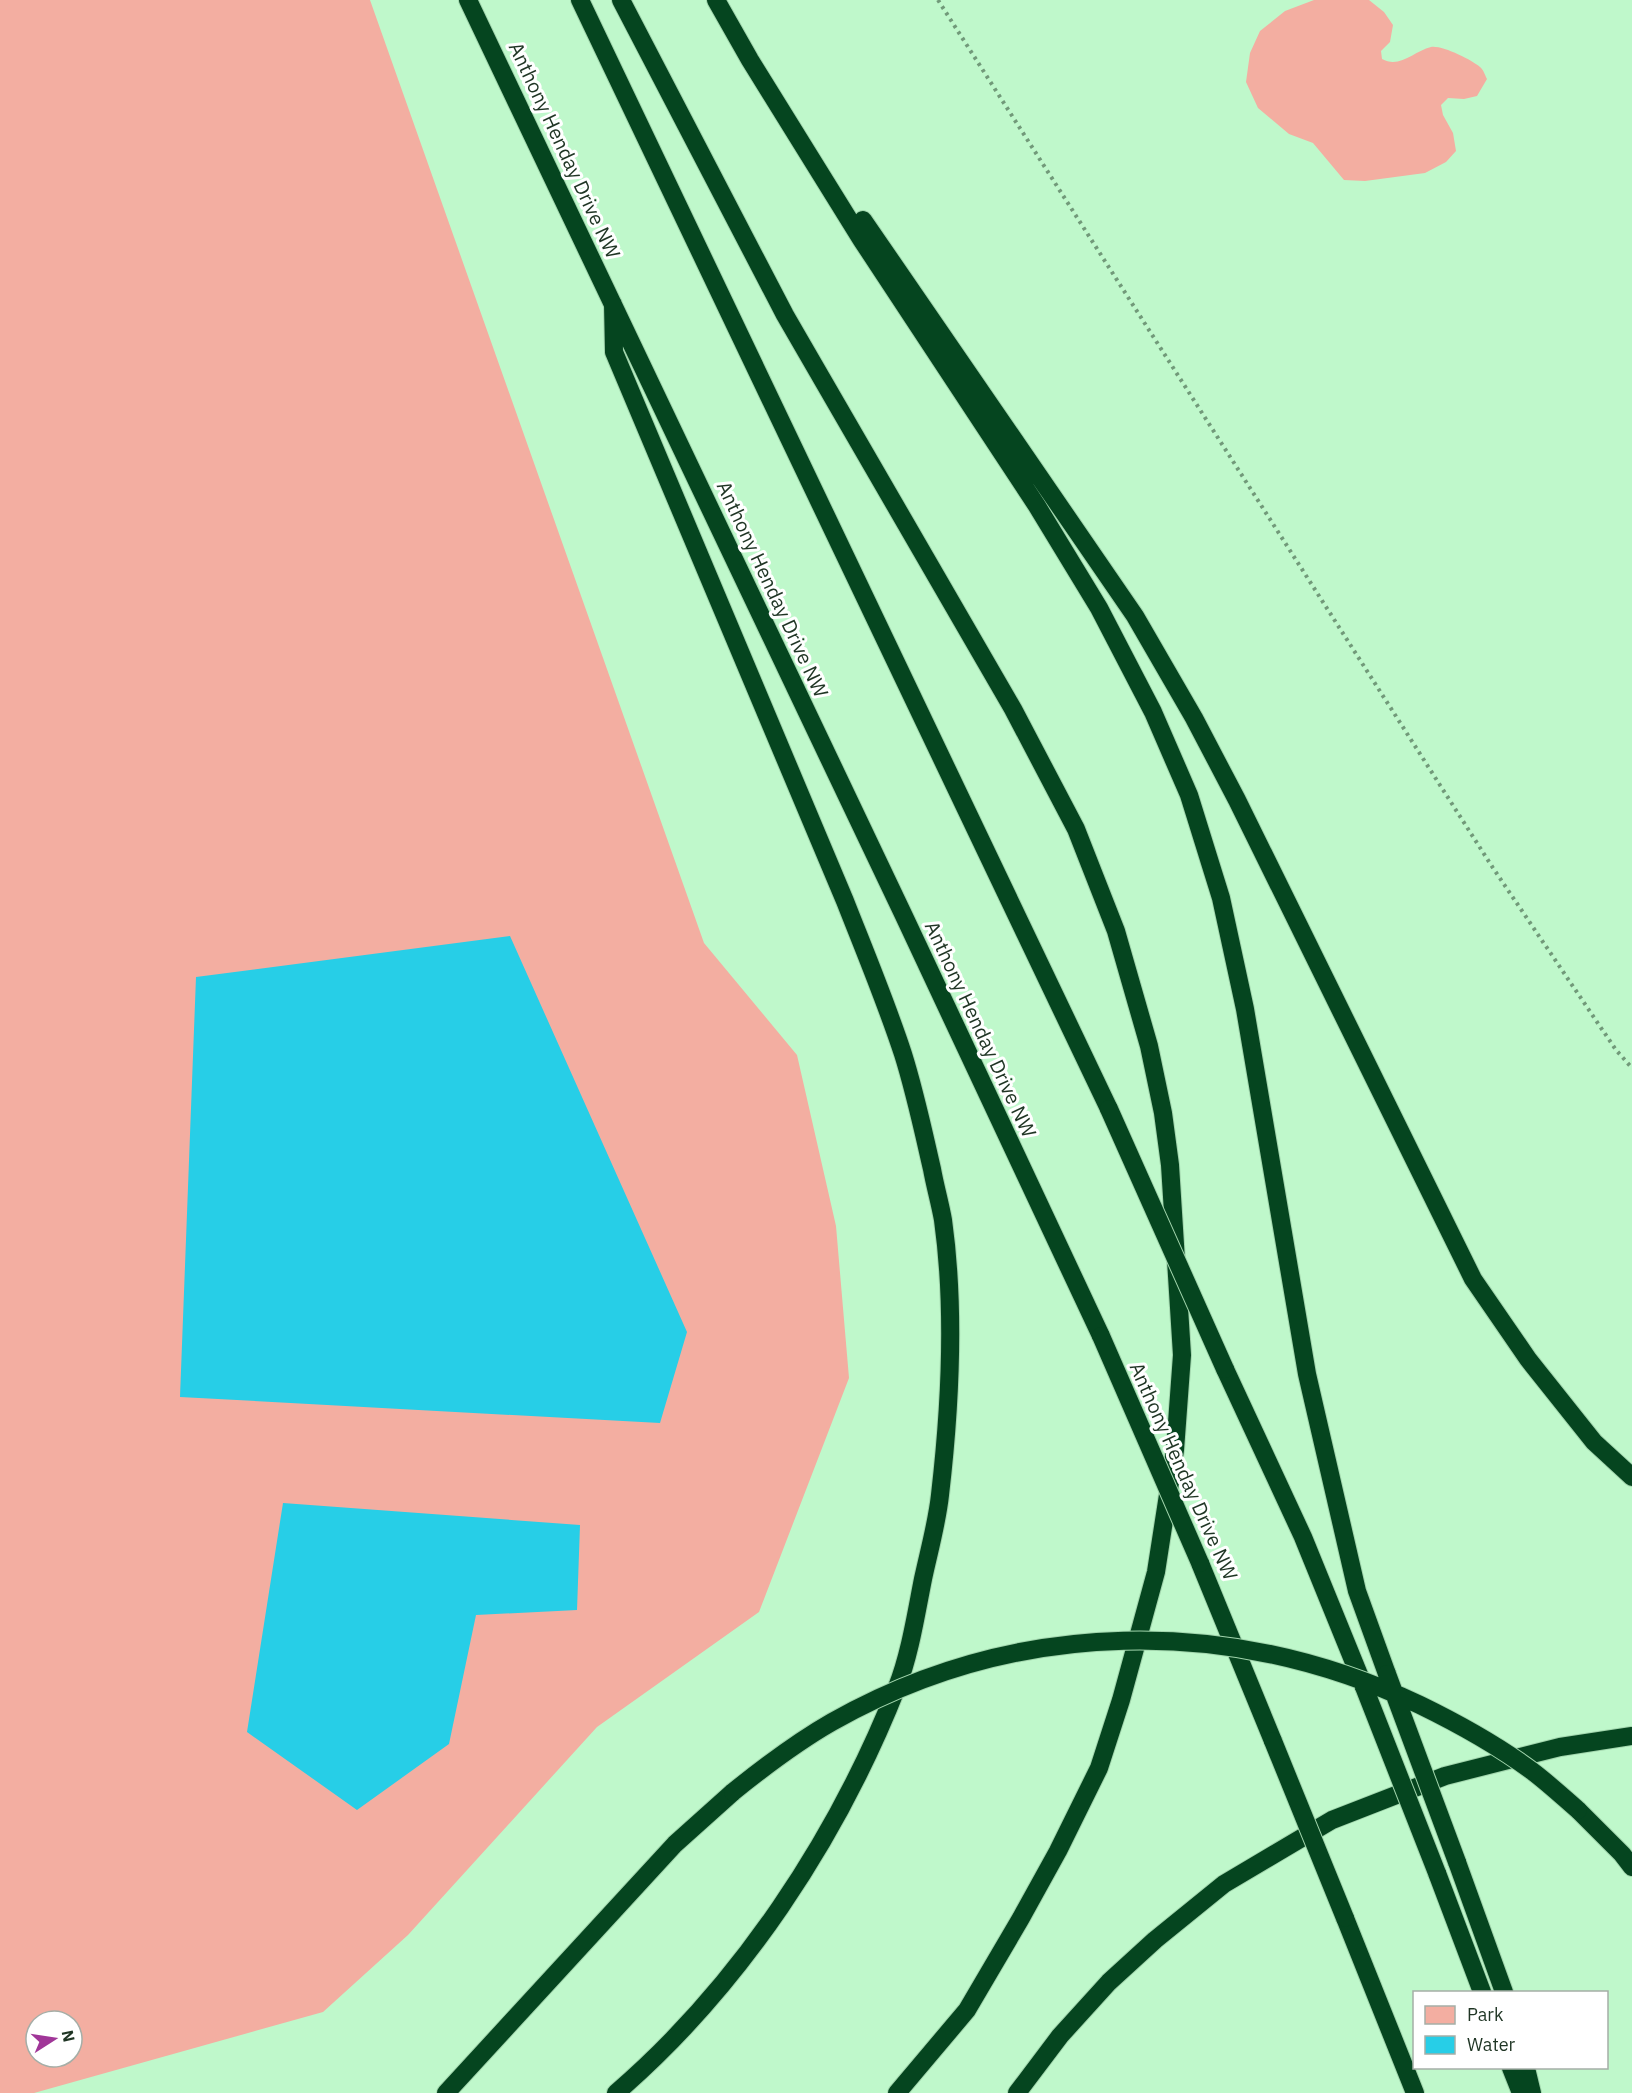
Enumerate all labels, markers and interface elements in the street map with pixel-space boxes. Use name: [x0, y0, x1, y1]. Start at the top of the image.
street label: Anthony Henday Drive NW: [503, 37, 627, 263]
street label: Anthony Henday Drive NW: [711, 476, 835, 702]
street label: Anthony Henday Drive NW: [919, 916, 1043, 1142]
street label: Anthony Henday Drive NW: [1124, 1358, 1244, 1585]
legend: [1413, 1991, 1608, 2069]
text: Park: [1467, 2003, 1504, 2026]
north arrow: [24, 2009, 84, 2069]
text: N: [58, 2028, 80, 2044]
text: Water: [1467, 2033, 1516, 2056]

